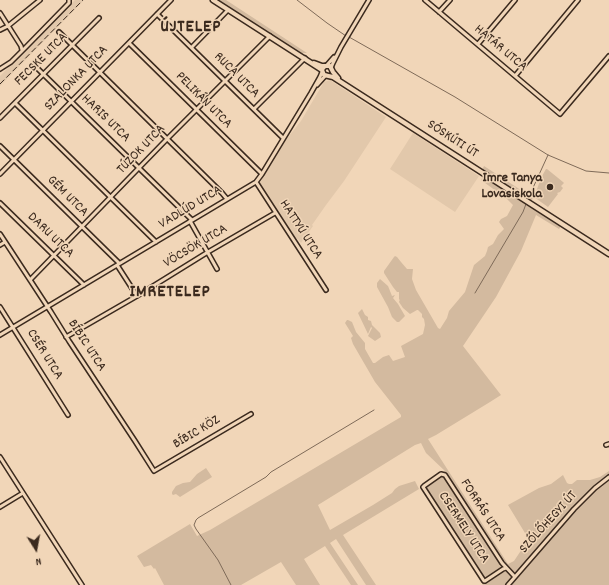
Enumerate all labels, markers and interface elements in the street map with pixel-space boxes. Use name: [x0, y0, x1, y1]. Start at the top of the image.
district label: ÚJTELEP: [161, 18, 221, 40]
street label: HATÁR UTCA: [470, 22, 530, 76]
street label: FECSKE UTCA: [12, 30, 72, 90]
street label: SZALONKA UTCA: [41, 43, 113, 115]
street label: RUCA UTCA: [209, 49, 263, 103]
street label: PELIKÁN UTCA: [171, 69, 235, 133]
street label: HARIS UTCA: [77, 91, 133, 147]
street label: SÓSKÚTI ÚT: [423, 117, 481, 163]
street label: TÚZOK UTCA: [114, 122, 170, 178]
place label: Imre Tanya Lovasiskola: [481, 171, 542, 204]
street label: GÉM UTCA: [43, 173, 91, 221]
marker: Imre Tanya Lovasiskola: [545, 182, 555, 192]
street label: VADLÚD UTCA: [156, 183, 226, 233]
street label: HATTYÚ UTCA: [275, 197, 325, 263]
street label: DARU UTCA: [23, 210, 77, 262]
street label: VÖCSÖK UTCA: [161, 221, 231, 273]
district label: IMRETELEP: [129, 283, 211, 305]
street label: BÍBIC UTCA: [63, 317, 109, 375]
street label: CSÉR UTCA: [22, 327, 66, 383]
street label: BÍBIC KÖZ: [170, 412, 224, 454]
street label: FORRÁS UTCA: [456, 476, 508, 546]
street label: SZŐLŐHEGYI ÚT: [516, 488, 582, 558]
street label: CSERMELY UTCA: [434, 489, 492, 567]
north arrow: [16, 529, 56, 569]
text: N: [34, 552, 42, 569]

